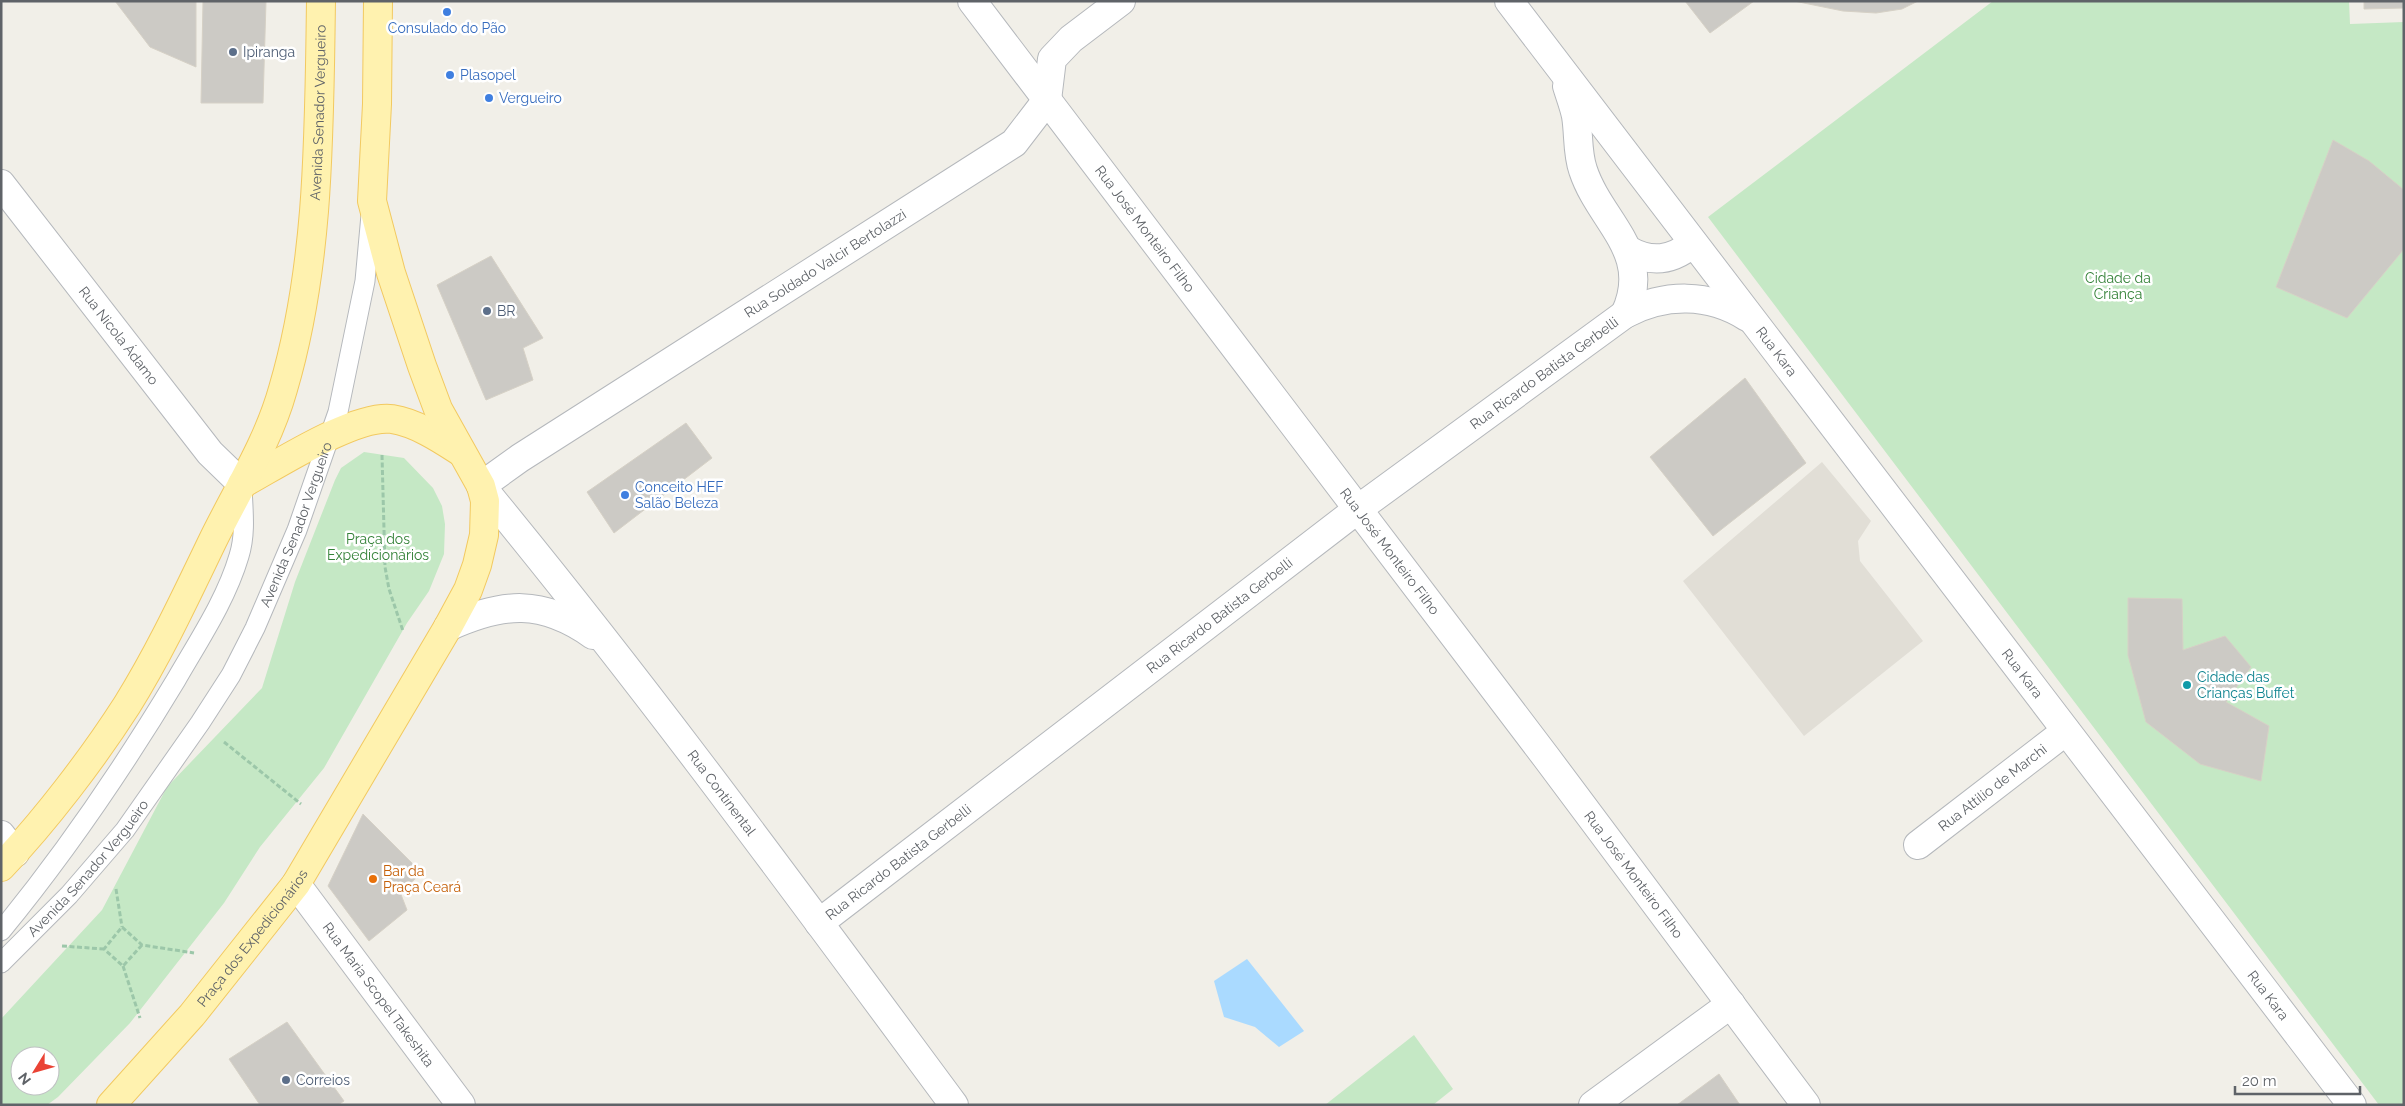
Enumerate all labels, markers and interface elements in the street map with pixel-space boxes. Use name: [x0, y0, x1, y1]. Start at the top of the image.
marker: Consulado do Pão: [441, 6, 453, 18]
place label: Consulado do Pão: [388, 20, 506, 36]
street label: Avenida Senador Vergueiro: [307, 24, 329, 201]
place label: Ipiranga: [243, 44, 295, 60]
marker: Ipiranga: [227, 46, 239, 58]
place label: Plasopel: [460, 67, 516, 83]
marker: Plasopel: [444, 69, 456, 81]
place label: Vergueiro: [499, 90, 562, 106]
marker: Vergueiro: [483, 92, 495, 104]
street label: Rua José Monteiro Filho: [1092, 162, 1198, 295]
street label: Rua Soldado Valcir Bertolazzi: [741, 206, 909, 321]
park label: Cidade da Criança: [2085, 270, 2151, 302]
street label: Rua Nicola Ádamo: [76, 283, 162, 388]
place label: BR: [497, 303, 515, 319]
marker: BR: [481, 305, 493, 317]
street label: Rua Ricardo Batista Gerbelli: [1467, 314, 1621, 433]
street label: Rua Kara: [1753, 324, 1801, 379]
street label: Avenida Senador Vergueiro: [257, 440, 335, 609]
place label: Conceito HEF Salão Beleza: [635, 479, 724, 511]
street label: Rua José Monteiro Filho: [1337, 485, 1443, 618]
marker: Conceito HEF Salão Beleza: [619, 489, 631, 501]
park label: Praça dos Expedicionários: [327, 531, 429, 563]
street label: Rua Ricardo Batista Gerbelli: [1143, 554, 1296, 676]
street label: Rua Kara: [1999, 646, 2046, 701]
place label: Cidade das Crianças Buffet: [2197, 669, 2295, 701]
marker: Cidade das Crianças Buffet: [2181, 679, 2193, 691]
street label: Rua Attilio de Marchi: [1935, 741, 2050, 834]
street label: Rua Continental: [684, 747, 759, 839]
street label: Avenida Senador Vergueiro: [24, 797, 152, 940]
street label: Rua Ricardo Batista Gerbelli: [822, 801, 974, 923]
street label: Rua José Monteiro Filho: [1581, 808, 1686, 941]
place label: Bar da Praça Ceará: [383, 863, 461, 895]
street label: Praça dos Expedicionários: [194, 866, 311, 1010]
marker: Bar da Praça Ceará: [367, 873, 379, 885]
street label: Rua Maria Scopel Takeshita: [320, 919, 438, 1070]
street label: Rua Kara: [2244, 967, 2292, 1023]
north arrow: [10, 1046, 60, 1096]
scale bar: [2235, 1064, 2360, 1096]
text: N: [15, 1070, 34, 1088]
place label: Correios: [296, 1072, 350, 1088]
text: 20 m: [2242, 1072, 2277, 1090]
marker: Correios: [280, 1074, 292, 1086]

